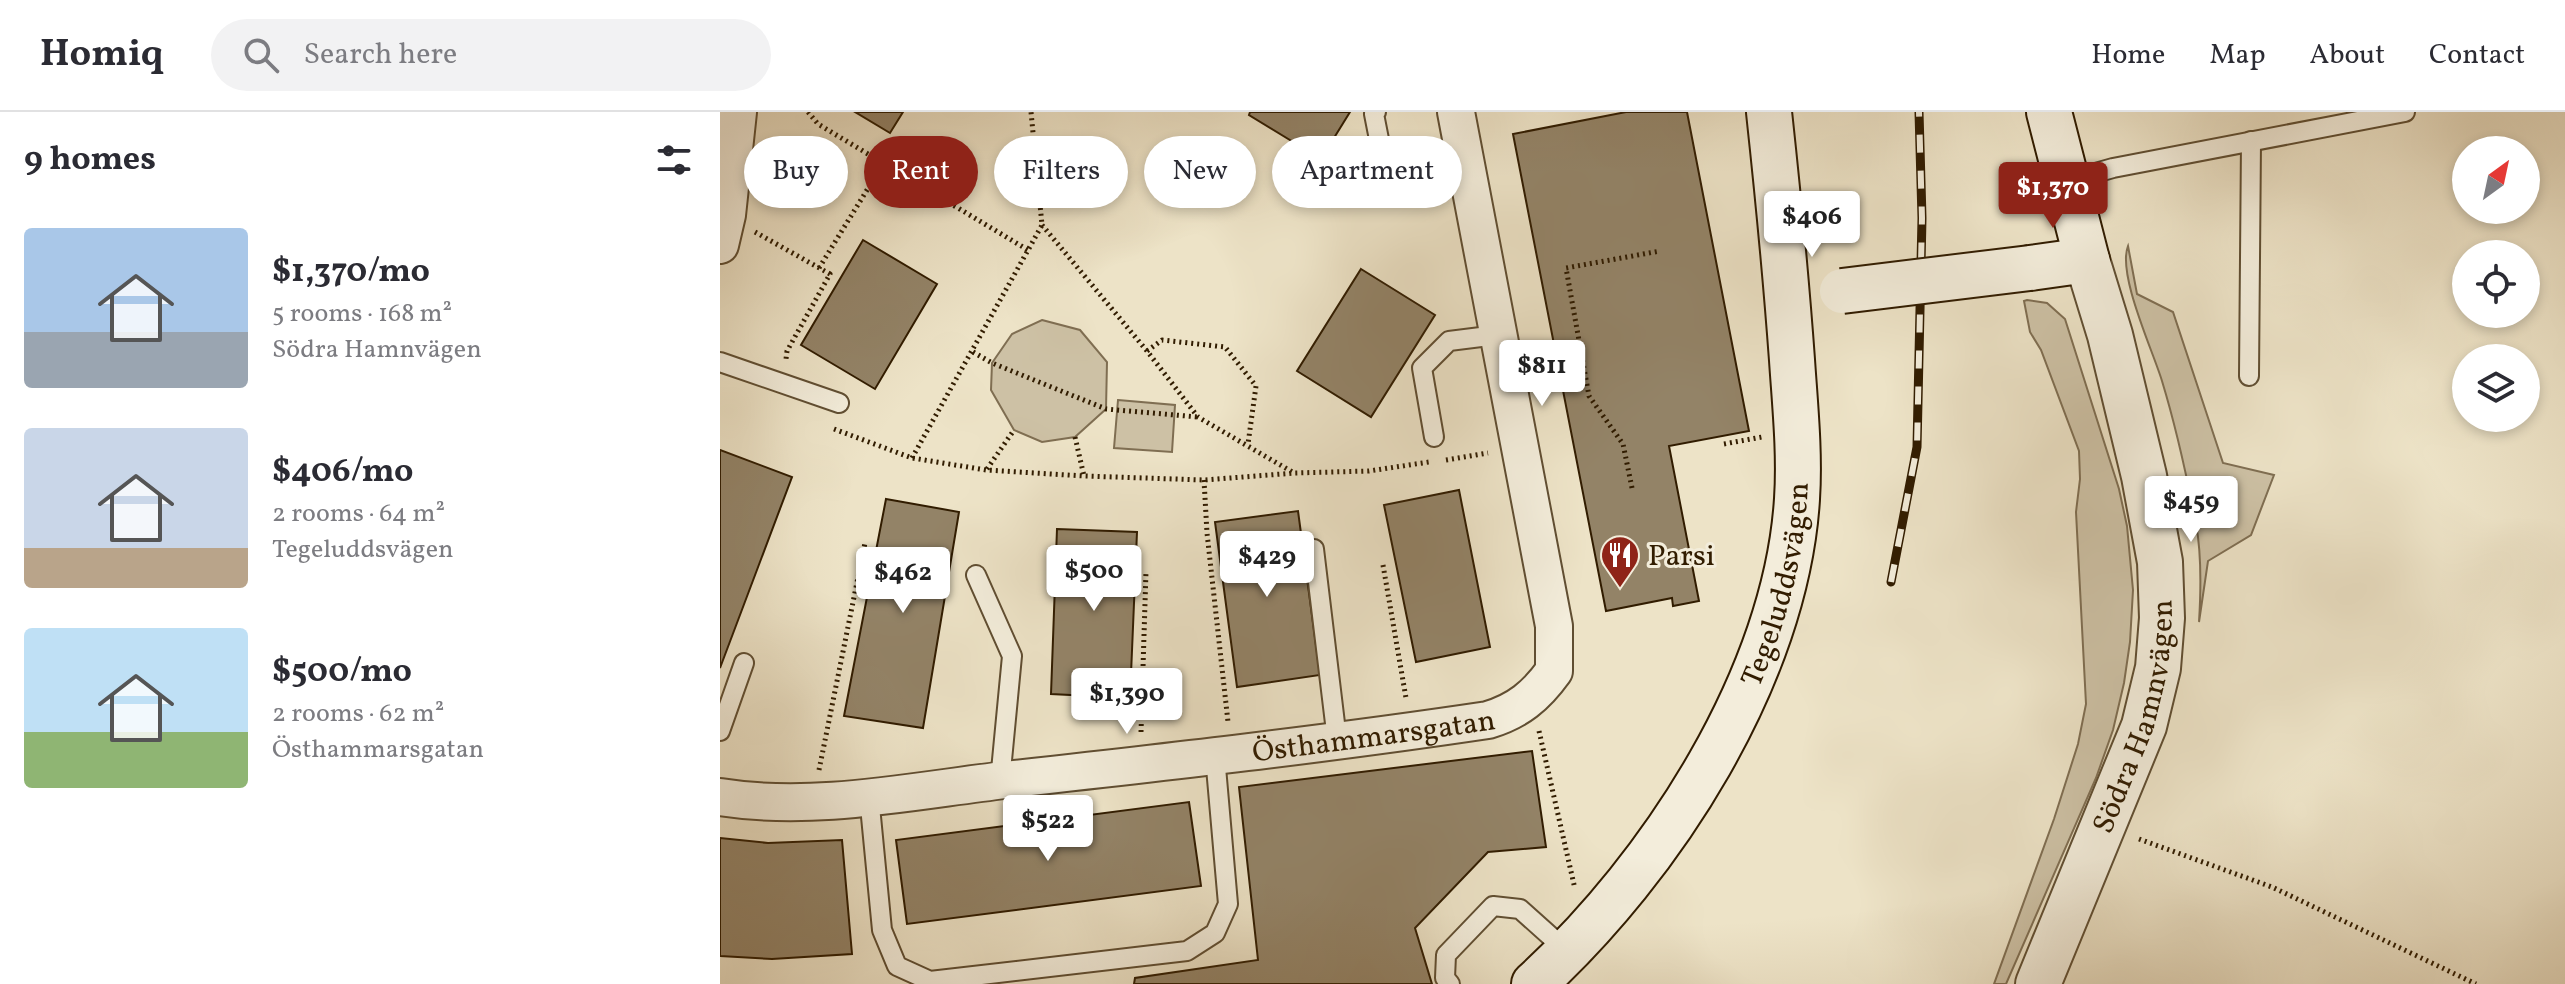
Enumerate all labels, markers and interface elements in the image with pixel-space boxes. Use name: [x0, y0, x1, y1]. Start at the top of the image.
search box: [211, 19, 771, 91]
text: Homiq: [40, 29, 163, 82]
icon: search: [239, 33, 283, 77]
text: Search here: [303, 34, 457, 76]
text: Home: [2091, 36, 2165, 75]
text: Map: [2209, 36, 2265, 75]
text: About: [2309, 36, 2385, 75]
text: Contact: [2429, 36, 2525, 75]
chip: Buy: [744, 136, 848, 208]
chip: Rent: [864, 136, 978, 208]
chip: Filters: [994, 136, 1128, 208]
chip: New: [1144, 136, 1256, 208]
chip: Apartment: [1272, 136, 1462, 208]
north arrow: [2452, 136, 2540, 224]
map controls: [2452, 136, 2540, 432]
text: 9 homes: [24, 137, 156, 184]
icon: filters: [652, 138, 696, 182]
pin: $1,370: [1988, 162, 2118, 230]
text: $1,370: [2017, 170, 2089, 206]
pin: $406: [1765, 191, 1859, 259]
text: $406: [1782, 199, 1842, 235]
button: locate: [2452, 240, 2540, 328]
text: $1,370/mo: [272, 249, 430, 296]
icon: home: [88, 260, 184, 356]
text: 5 rooms · 168 m²: [272, 296, 452, 332]
text: Södra Hamnvägen: [272, 332, 482, 368]
pin: $811: [1495, 340, 1589, 408]
button: layers: [2452, 344, 2540, 432]
text: $811: [1517, 348, 1567, 384]
text: $406/mo: [272, 449, 414, 496]
icon: home: [88, 460, 184, 556]
pin: $459: [2144, 476, 2238, 544]
street label: Tegeluddsvägen: [1732, 481, 1821, 694]
text: $459: [2163, 484, 2219, 520]
text: 2 rooms · 64 m²: [272, 496, 445, 532]
pin: $429: [1220, 531, 1314, 599]
text: Tegeluddsvägen: [272, 532, 454, 568]
restaurant icon: Parsi: [1599, 534, 1641, 589]
place label: Parsi: [1648, 536, 1715, 578]
text: $429: [1238, 539, 1296, 575]
pin: $500: [1047, 545, 1141, 613]
pin: $462: [856, 547, 950, 615]
text: $500: [1064, 553, 1124, 589]
text: $462: [874, 555, 932, 591]
street label: Södra Hamnvägen: [2083, 599, 2185, 840]
text: $500/mo: [272, 649, 412, 696]
icon: home: [88, 660, 184, 756]
pin: $1,390: [1062, 668, 1192, 736]
text: $1,390: [1089, 676, 1165, 712]
text: 2 rooms · 62 m²: [272, 696, 444, 732]
street label: Östhammarsgatan: [1250, 700, 1498, 774]
text: Östhammarsgatan: [272, 732, 484, 768]
pin: $522: [1001, 795, 1095, 863]
text: $522: [1021, 803, 1075, 839]

